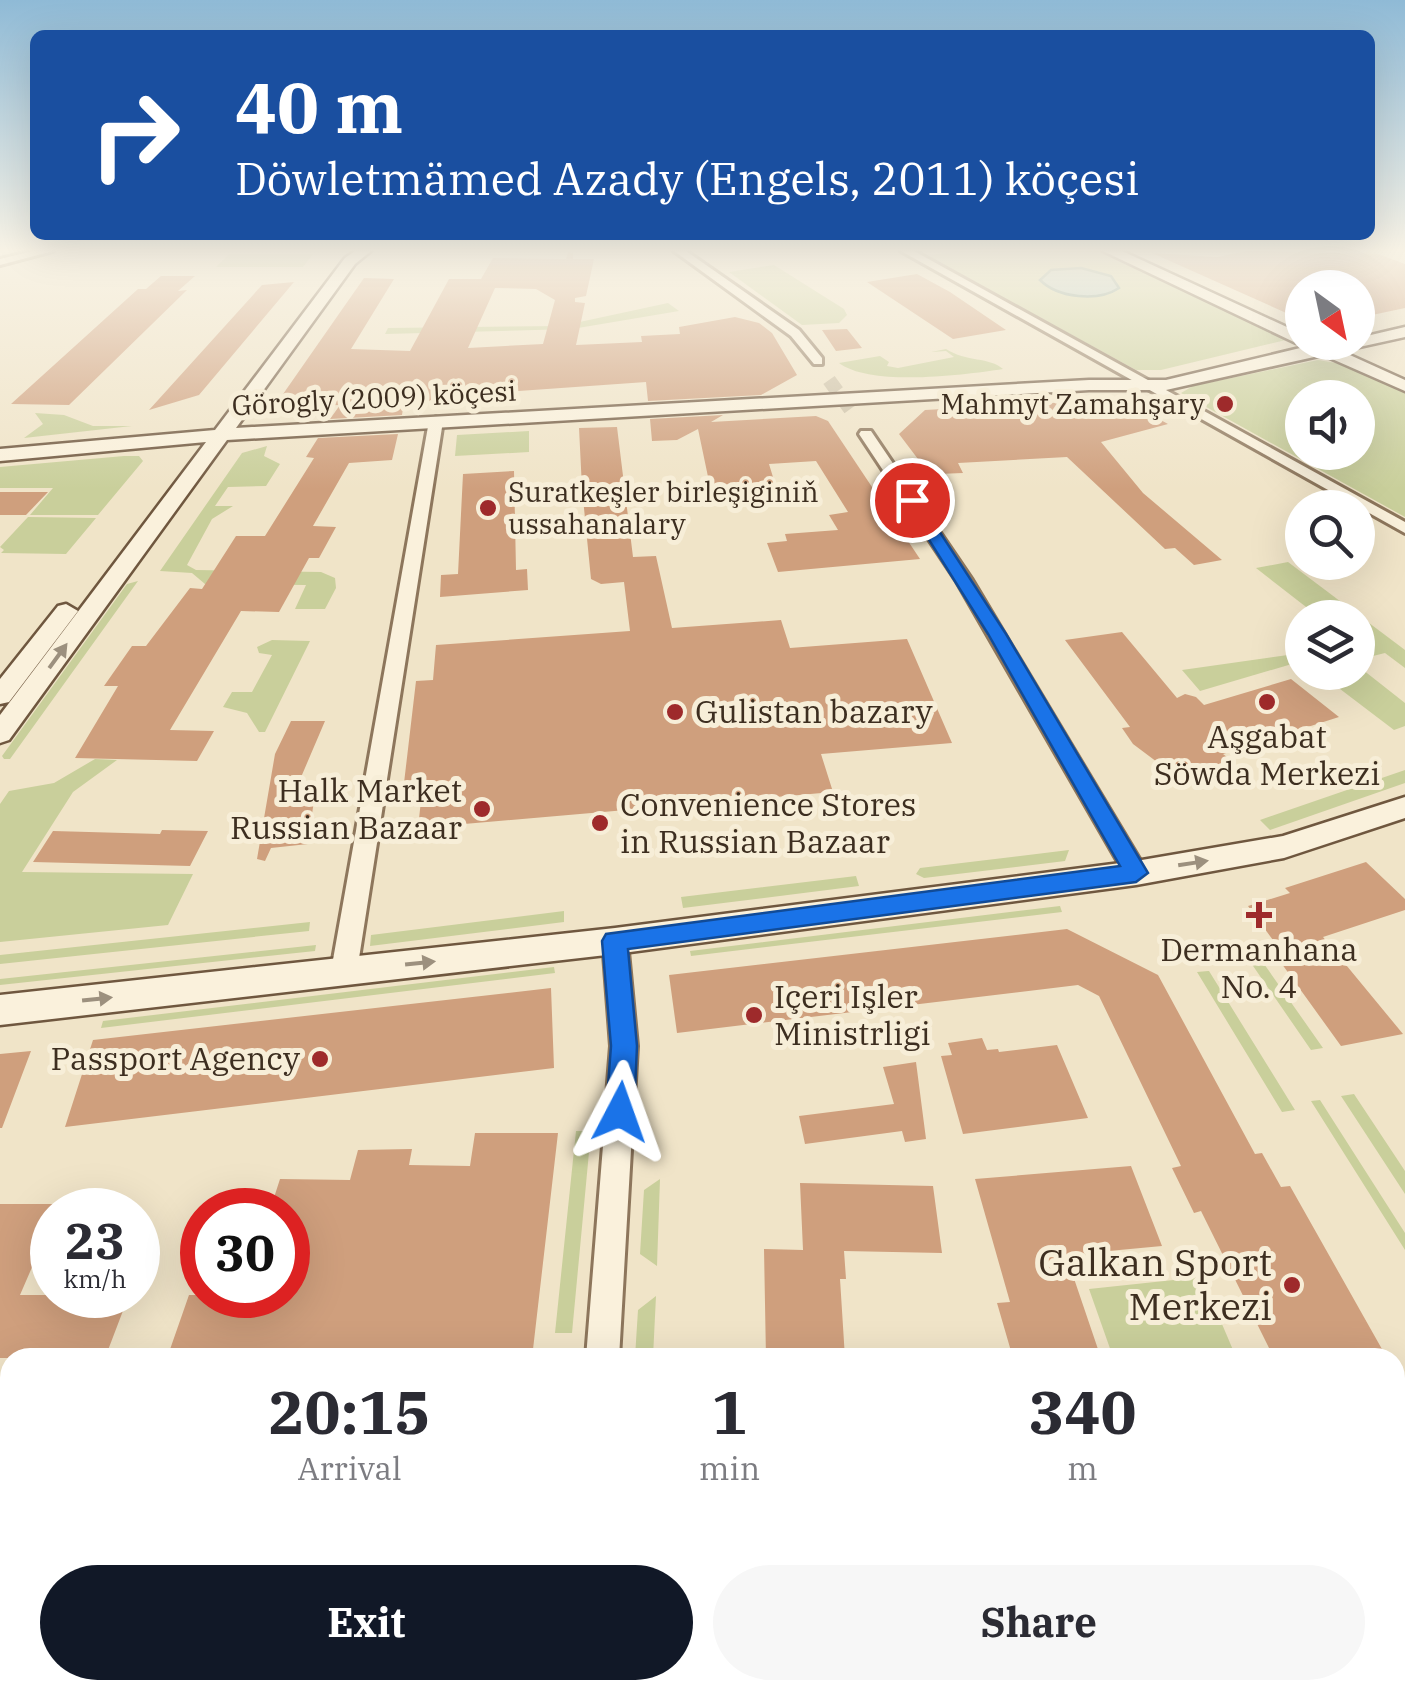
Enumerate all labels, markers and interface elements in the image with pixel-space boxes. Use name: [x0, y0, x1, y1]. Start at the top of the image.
text: 40 m: [235, 61, 403, 152]
icon: right: [70, 70, 200, 200]
text: Döwletmämed Azady (Engels, 2011) köçesi: [235, 149, 1139, 207]
north arrow: [1285, 270, 1375, 360]
map controls: [1285, 270, 1375, 690]
street label: Görogly (2009) köçesi: [231, 372, 517, 423]
button: sound: [1285, 380, 1375, 470]
place label: Mahmyt Zamahşary: [940, 385, 1205, 422]
marker: Mahmyt Zamahşary: [1214, 393, 1236, 415]
pin: [870, 458, 955, 543]
place label: Suratkeşler birleşiginiň ussahanalary: [508, 473, 819, 542]
icon: arrive: [885, 473, 940, 528]
button: search: [1285, 490, 1375, 580]
marker: Suratkeşler birleşiginiň ussahanalary: [477, 497, 499, 519]
button: layers: [1285, 600, 1375, 690]
one-way arrow: [47, 643, 67, 669]
place label: Gulistan bazary: [695, 690, 933, 732]
marker: Aşgabat Söwda Merkezi: [1256, 691, 1278, 713]
marker: Gulistan bazary: [664, 701, 686, 723]
place label: Aşgabat Söwda Merkezi: [1154, 715, 1380, 794]
place label: Halk Market Russian Bazaar: [230, 769, 462, 848]
place label: Convenience Stores in Russian Bazaar: [620, 783, 916, 862]
marker: Halk Market Russian Bazaar: [471, 798, 493, 820]
marker: Convenience Stores in Russian Bazaar: [589, 812, 611, 834]
one-way arrow: [1178, 855, 1210, 871]
marker: Dermanhana No. 4: [1248, 904, 1270, 926]
place label: Dermanhana No. 4: [1160, 928, 1358, 1007]
one-way arrow: [404, 955, 436, 971]
place label: Içeri Işler Ministrligi: [774, 975, 931, 1054]
one-way arrow: [81, 991, 113, 1007]
marker: Içeri Işler Ministrligi: [743, 1004, 765, 1026]
place label: Passport Agency: [50, 1037, 301, 1079]
marker: Passport Agency: [309, 1048, 331, 1070]
position arrow: [568, 1060, 672, 1164]
speed limit sign: 30: [180, 1188, 310, 1318]
text: 23: [65, 1208, 125, 1273]
place label: Galkan Sport Merkezi: [1038, 1237, 1272, 1330]
text: km/h: [63, 1262, 127, 1295]
marker: Galkan Sport Merkezi: [1281, 1274, 1303, 1296]
text: 20:15: [268, 1372, 431, 1451]
text: 1: [712, 1372, 748, 1451]
text: 340: [1029, 1372, 1137, 1451]
text: Arrival: [297, 1447, 402, 1489]
text: min: [699, 1447, 760, 1489]
text: m: [1067, 1447, 1098, 1489]
button: Exit: [40, 1565, 693, 1680]
button: Share: [713, 1565, 1365, 1680]

